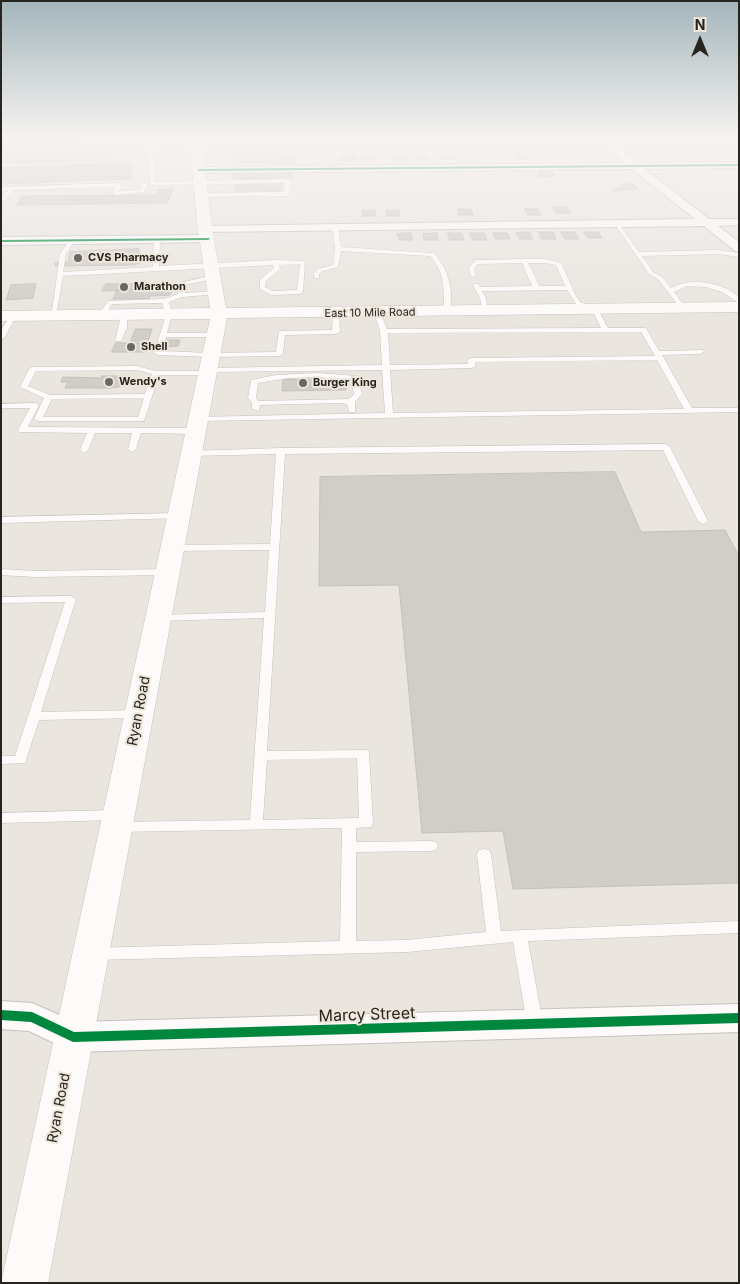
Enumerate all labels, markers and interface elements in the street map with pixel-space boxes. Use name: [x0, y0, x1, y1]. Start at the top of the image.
north arrow: [675, 15, 725, 65]
text: N: [695, 16, 705, 33]
place label: CVS Pharmacy: [88, 251, 168, 265]
marker: CVS Pharmacy: [72, 252, 84, 264]
place label: Marathon: [134, 280, 186, 294]
marker: Marathon: [118, 281, 130, 293]
street label: East 10 Mile Road: [324, 306, 416, 320]
place label: Shell: [141, 340, 168, 354]
marker: Shell: [125, 341, 137, 353]
place label: Wendy's: [119, 375, 167, 389]
marker: Wendy's: [103, 376, 115, 388]
place label: Burger King: [313, 376, 377, 390]
marker: Burger King: [297, 377, 309, 389]
street label: Ryan Road: [124, 675, 154, 747]
street label: Marcy Street: [318, 1004, 416, 1026]
street label: Ryan Road: [44, 1072, 74, 1144]

